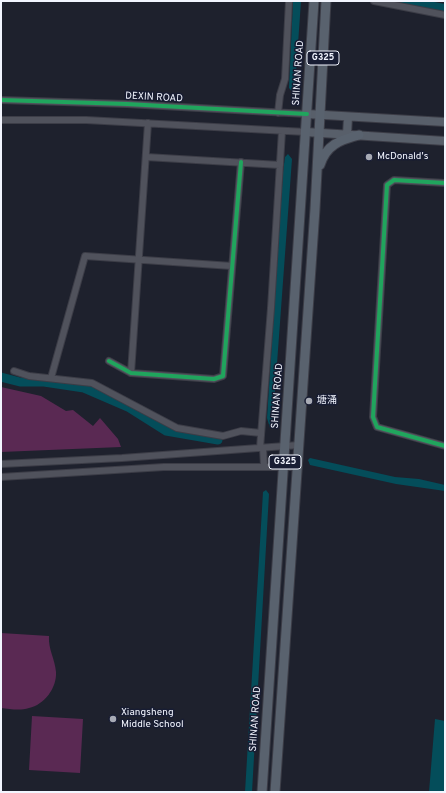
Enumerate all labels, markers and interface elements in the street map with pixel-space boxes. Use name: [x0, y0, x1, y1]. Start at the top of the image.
street label: SHINAN ROAD: [291, 40, 307, 106]
road number: G325: [307, 51, 339, 65]
street label: DEXIN ROAD: [125, 90, 183, 106]
place label: McDonald's: [377, 151, 428, 163]
marker: McDonald's: [364, 152, 374, 162]
street label: SHINAN ROAD: [270, 363, 286, 429]
place label: 塘涌: [317, 395, 337, 407]
marker: 塘涌: [304, 396, 314, 406]
road number: G325: [269, 455, 301, 469]
street label: SHINAN ROAD: [248, 686, 264, 752]
place label: Xiangsheng Middle School: [121, 707, 184, 730]
marker: Xiangsheng Middle School: [108, 714, 118, 724]

